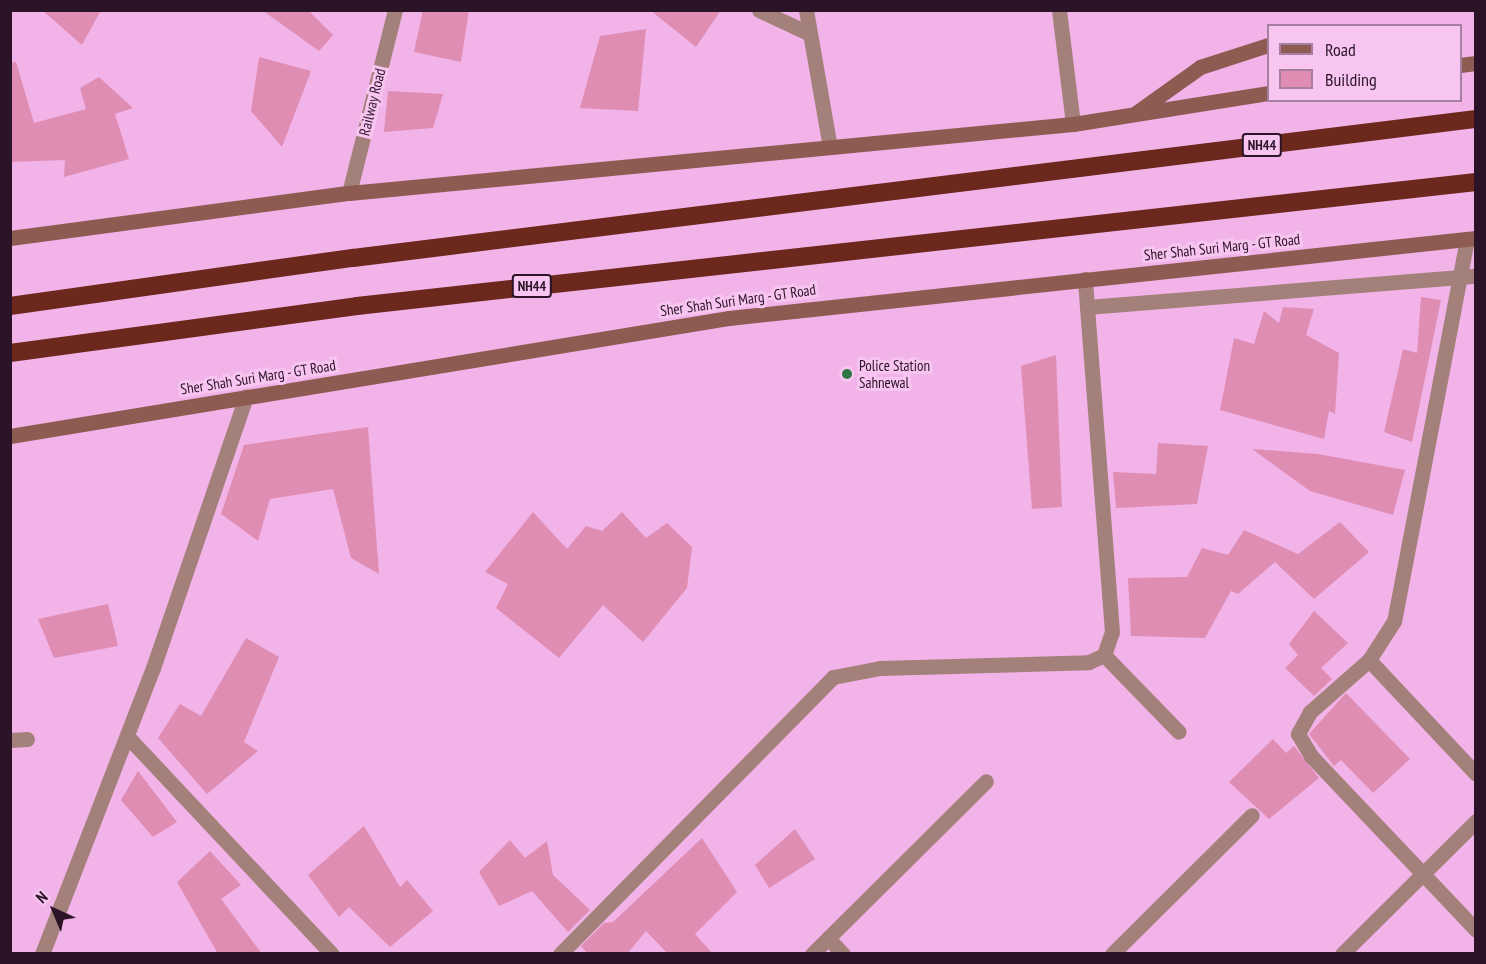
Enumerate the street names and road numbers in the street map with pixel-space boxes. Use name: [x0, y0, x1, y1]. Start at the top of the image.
street label: Railway Road: [355, 66, 389, 138]
road number: NH44: [1241, 134, 1283, 156]
street label: Sher Shah Suri Marg - GT Road: [1142, 230, 1302, 264]
road number: NH44: [511, 275, 553, 297]
street label: Sher Shah Suri Marg - GT Road: [658, 280, 818, 320]
street label: Sher Shah Suri Marg - GT Road: [178, 356, 338, 398]

